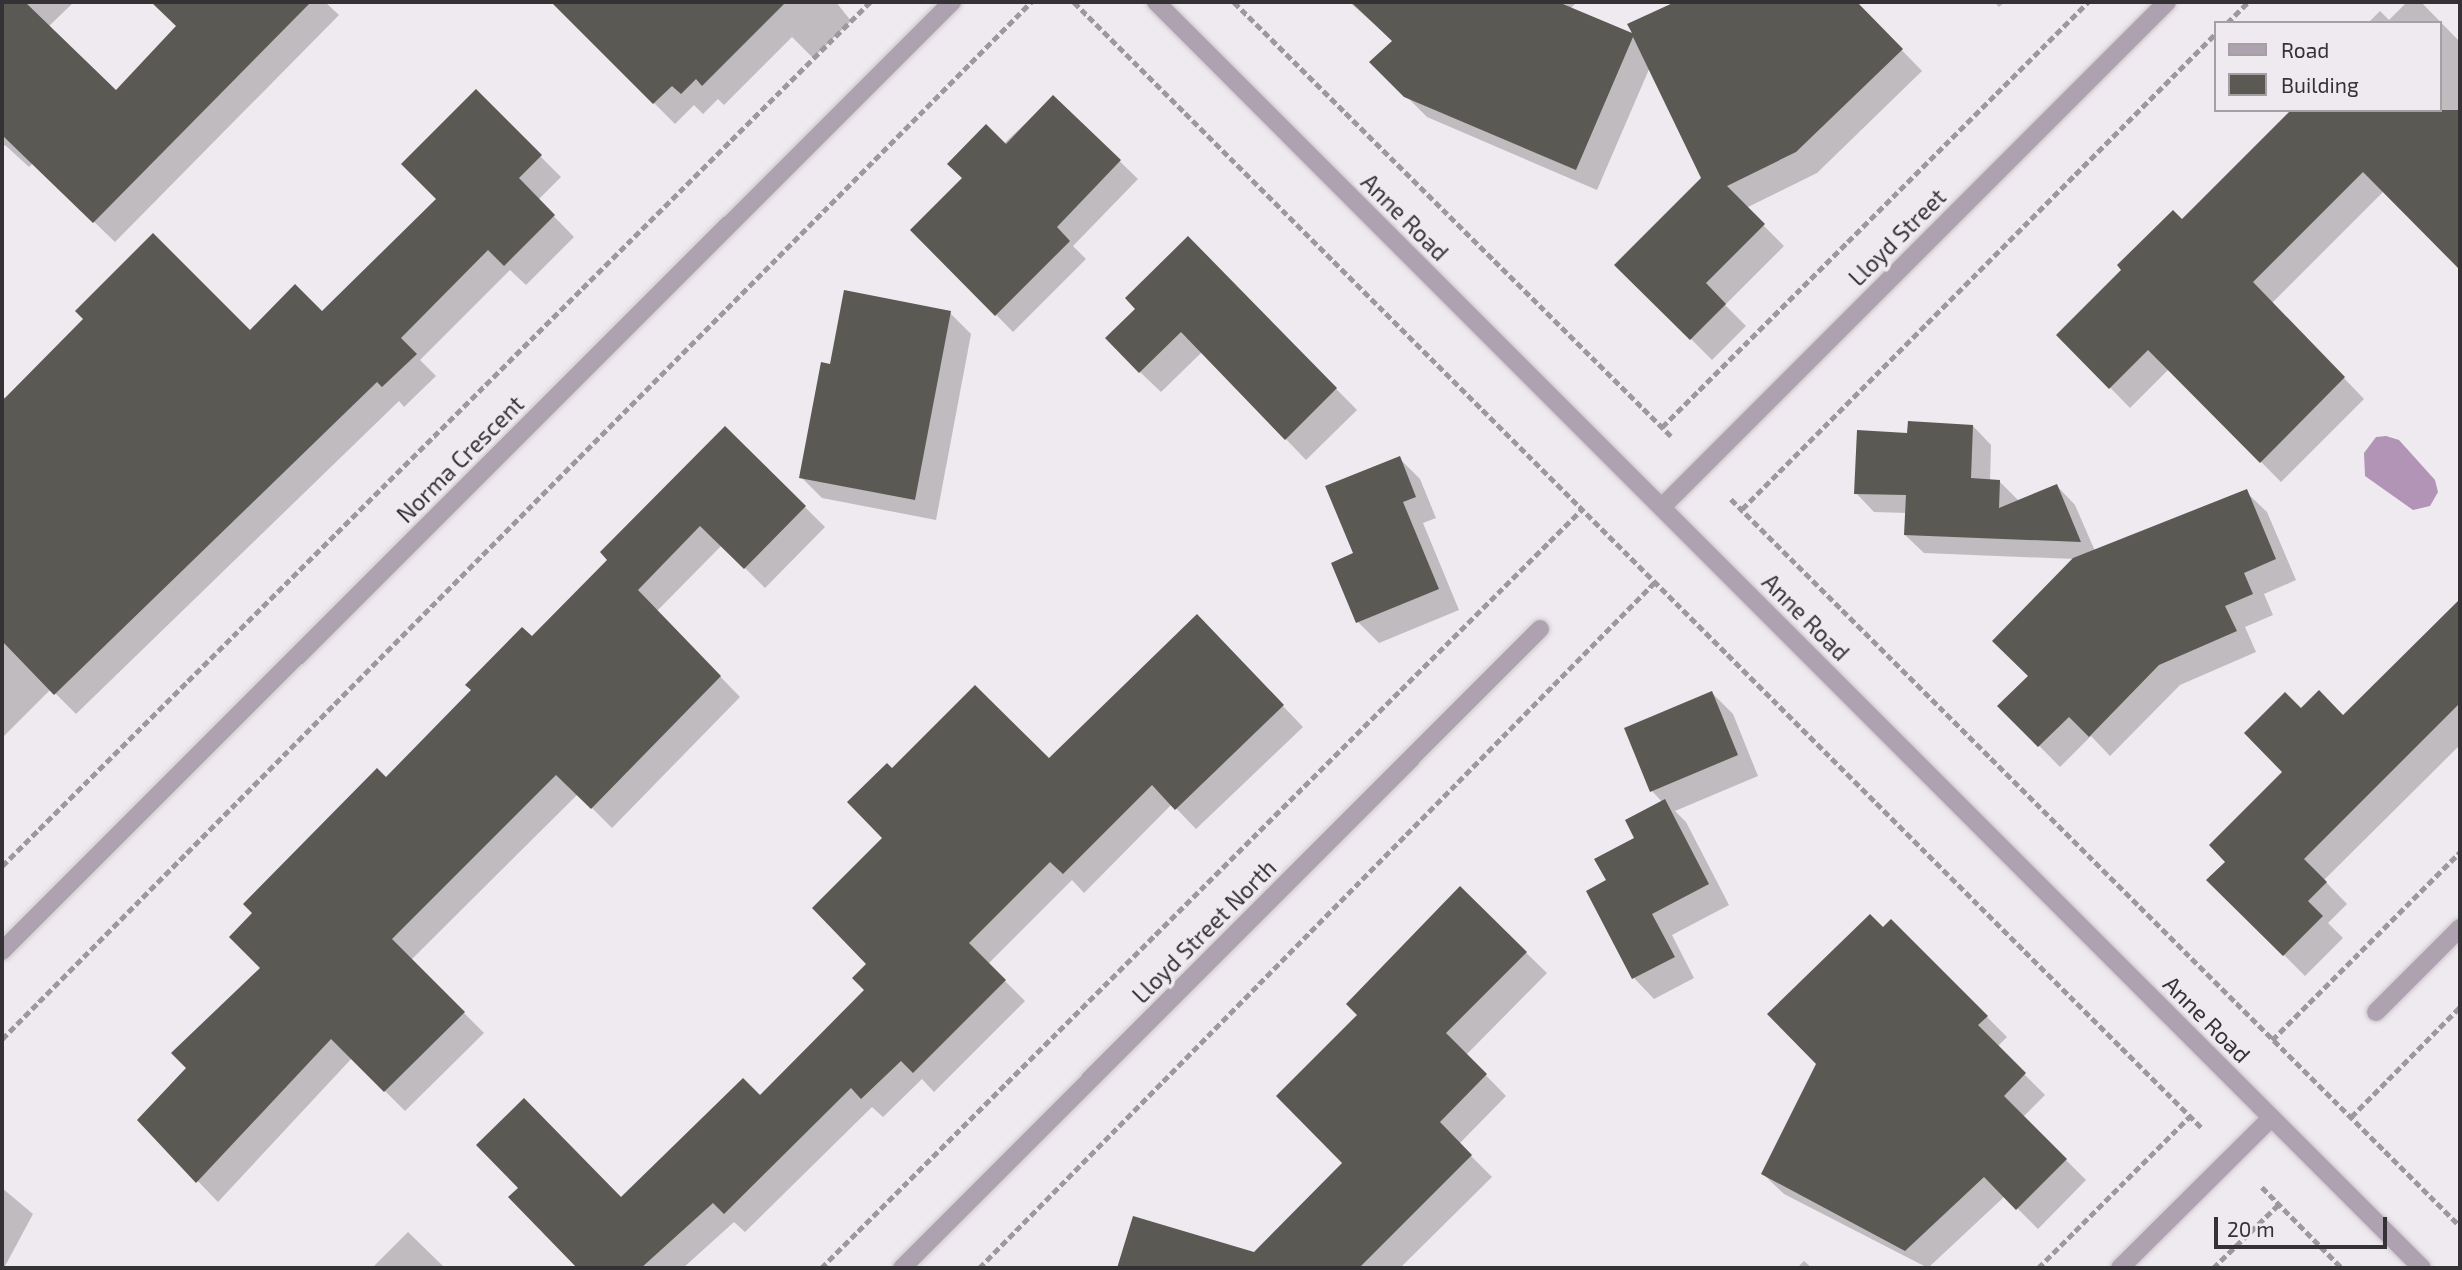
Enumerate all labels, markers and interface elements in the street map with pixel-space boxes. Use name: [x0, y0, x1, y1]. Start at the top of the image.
legend: [2214, 21, 2441, 112]
text: Road: [2281, 37, 2329, 62]
text: Building: [2281, 72, 2359, 97]
street label: Anne Road: [1356, 168, 1454, 266]
street label: Lloyd Street: [1843, 183, 1951, 291]
street label: Norma Crescent: [391, 390, 529, 528]
street label: Anne Road: [1757, 568, 1855, 666]
street label: Lloyd Street North: [1126, 853, 1282, 1009]
street label: Anne Road: [2158, 970, 2256, 1068]
scale bar: [2217, 1204, 2390, 1248]
text: 20 m: [2227, 1216, 2275, 1241]

